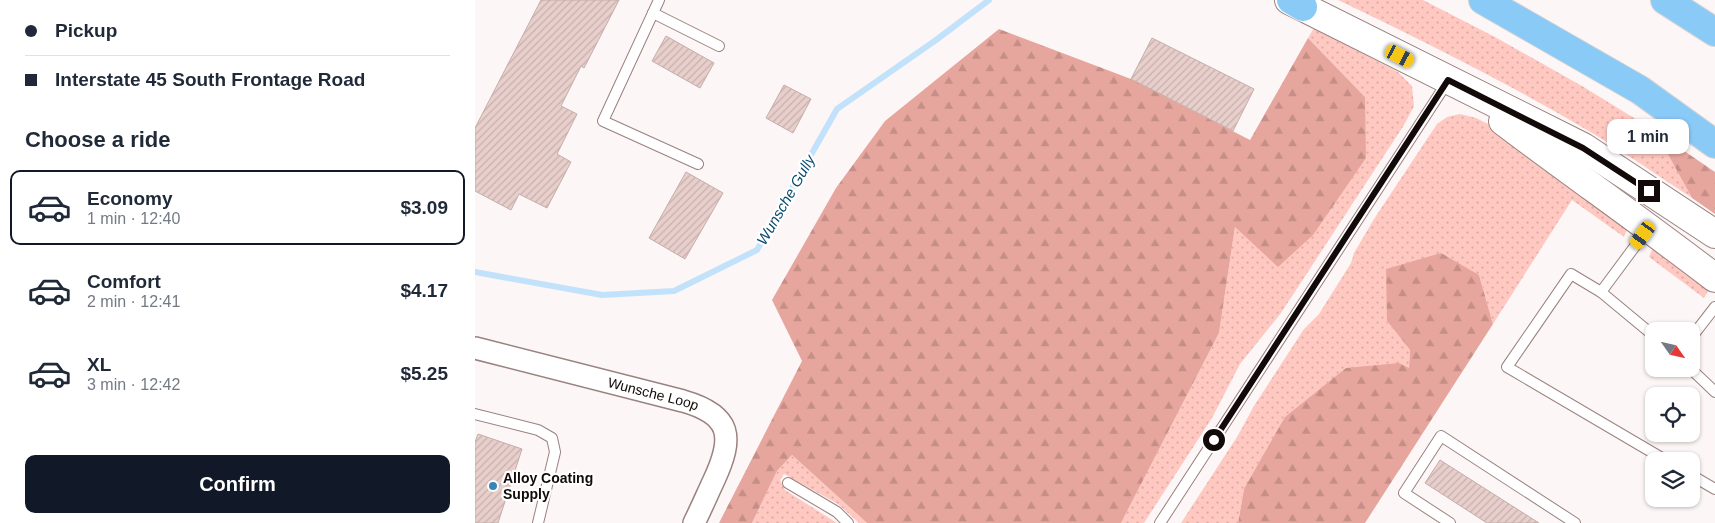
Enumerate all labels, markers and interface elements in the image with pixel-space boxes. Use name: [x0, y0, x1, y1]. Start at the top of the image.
text: Pickup: [55, 20, 117, 41]
car: [1383, 43, 1416, 69]
text: Interstate 45 South Frontage Road: [55, 69, 365, 90]
callout: 1 min: [1608, 119, 1690, 154]
text: Choose a ride: [25, 127, 170, 152]
text: 1 min: [1627, 128, 1669, 145]
water label: Wunsche Gully: [753, 151, 819, 248]
route end: [1638, 180, 1660, 202]
icon: car: [27, 185, 72, 230]
text: Economy: [87, 188, 173, 209]
text: $3.09: [400, 197, 448, 218]
text: 1 min · 12:40: [87, 210, 180, 227]
car: [1628, 218, 1657, 252]
icon: car: [27, 268, 72, 313]
text: Comfort: [87, 271, 161, 292]
text: $4.17: [400, 280, 448, 301]
text: 2 min · 12:41: [87, 293, 180, 310]
north arrow: [1645, 322, 1700, 378]
map controls: [1645, 322, 1700, 507]
icon: car: [27, 351, 72, 396]
text: XL: [87, 354, 111, 375]
text: $5.25: [400, 363, 448, 384]
street label: Wunsche Loop: [606, 374, 701, 414]
text: 3 min · 12:42: [87, 376, 180, 393]
button: locate: [1645, 387, 1700, 442]
route start: [1203, 429, 1225, 451]
button: layers: [1645, 452, 1700, 507]
button: Confirm: [25, 455, 450, 513]
place label: Alloy Coating Supply: [503, 470, 593, 502]
marker: Alloy Coating Supply: [487, 480, 499, 492]

